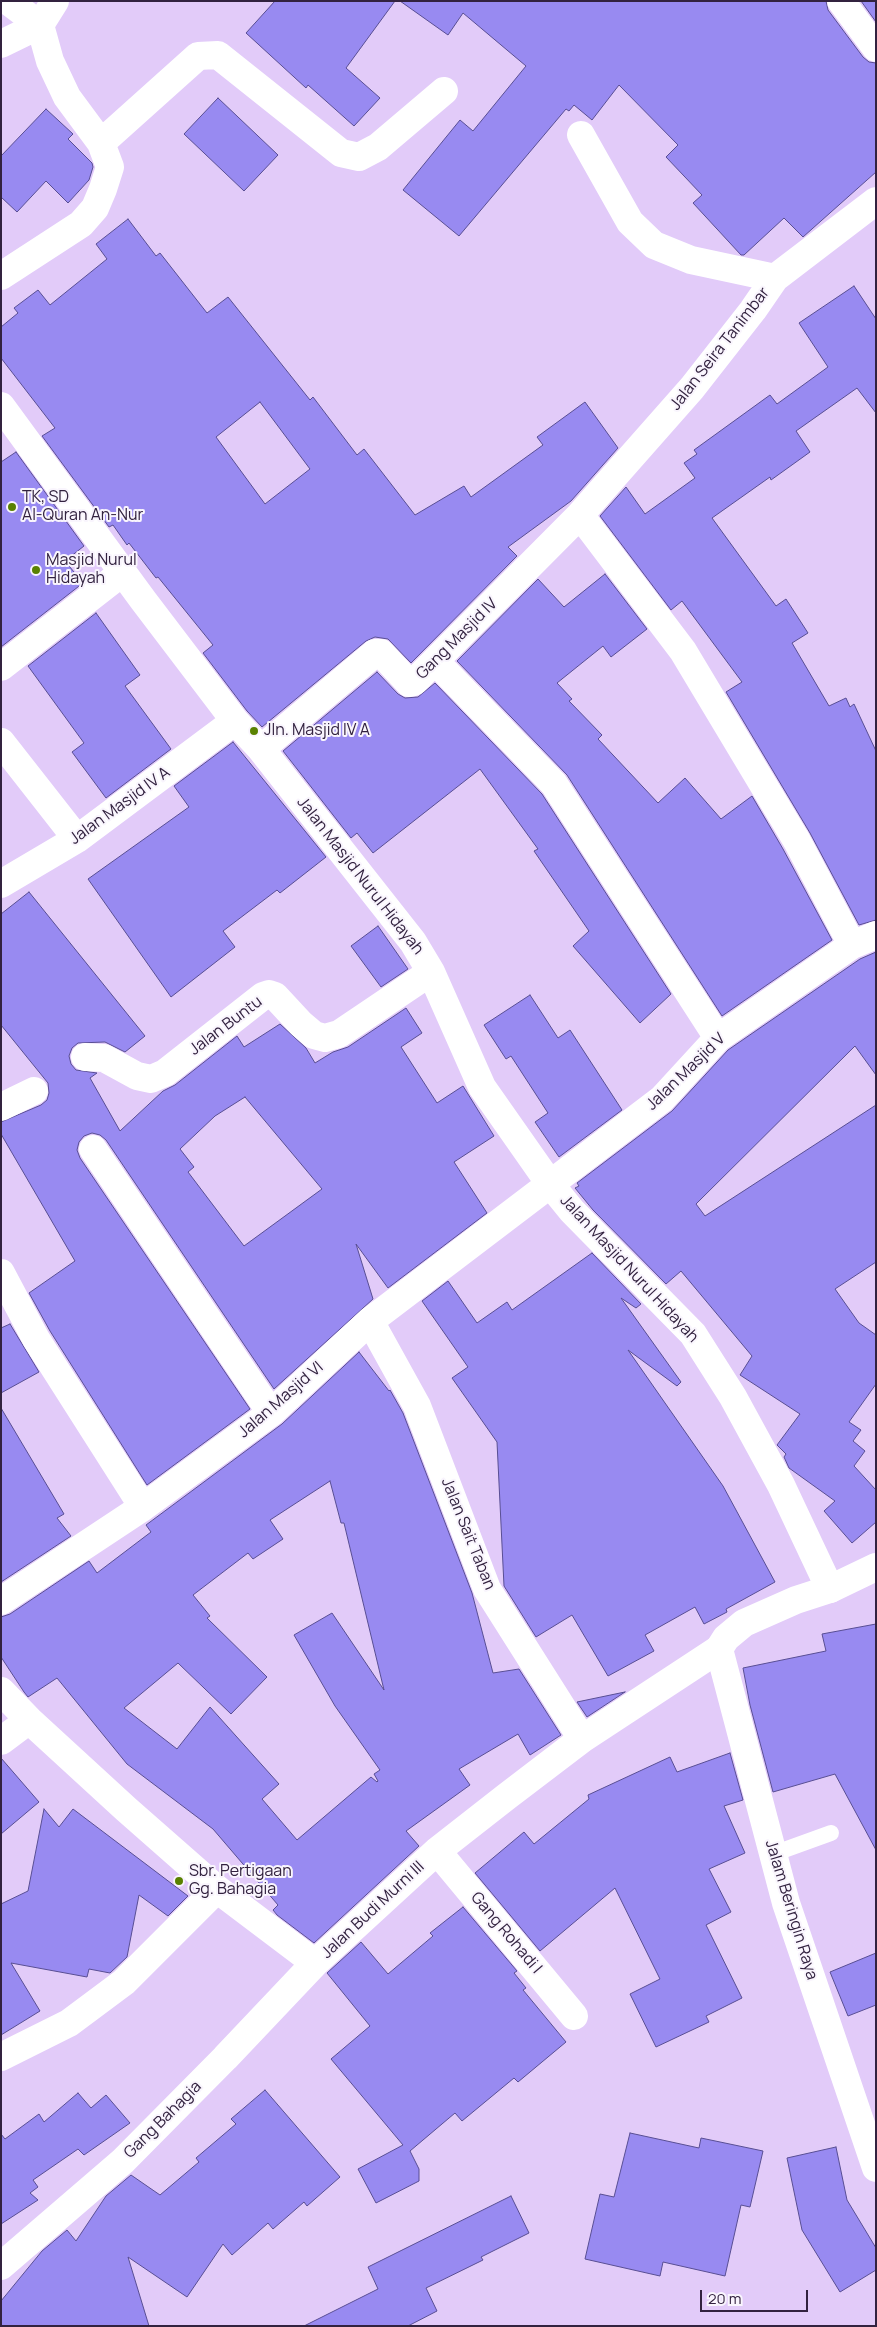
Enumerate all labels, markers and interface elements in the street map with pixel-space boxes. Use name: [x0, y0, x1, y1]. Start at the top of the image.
street label: Jalan Seira Tanimbar: [666, 284, 774, 414]
place label: TK, SD Al-Quran An-Nur: [22, 488, 143, 526]
marker: TK, SD Al-Quran An-Nur: [6, 501, 18, 513]
place label: Masjid Nurul Hidayah: [46, 551, 137, 589]
marker: Masjid Nurul Hidayah: [30, 564, 42, 576]
street label: Gang Masjid IV: [412, 594, 502, 684]
place label: Jln. Masjid IV A: [264, 721, 370, 741]
marker: Jln. Masjid IV A: [248, 725, 260, 737]
street label: Jalan Masjid IV A: [66, 763, 174, 849]
street label: Jalan Masjid Nurul Hidayah: [293, 793, 427, 959]
street label: Jalan Buntu: [186, 992, 266, 1060]
street label: Jalan Masjid V: [642, 1030, 730, 1114]
street label: Jalan Masjid Nurul Hidayah: [556, 1191, 702, 1347]
street label: Jalan Masjid VI: [235, 1358, 327, 1442]
street label: Jalan Sait Taban: [437, 1475, 499, 1593]
street label: Jalam Beringin Raya: [761, 1838, 821, 1982]
street label: Jalan Budi Murni III: [318, 1857, 428, 1963]
place label: Sbr. Pertigaan Gg. Bahagia: [189, 1862, 292, 1900]
marker: Sbr. Pertigaan Gg. Bahagia: [173, 1875, 185, 1887]
street label: Gang Rohadi I: [466, 1888, 546, 1978]
street label: Gang Bahagia: [120, 2077, 206, 2163]
scale bar: [702, 2280, 810, 2312]
text: 20 m: [708, 2288, 741, 2309]

